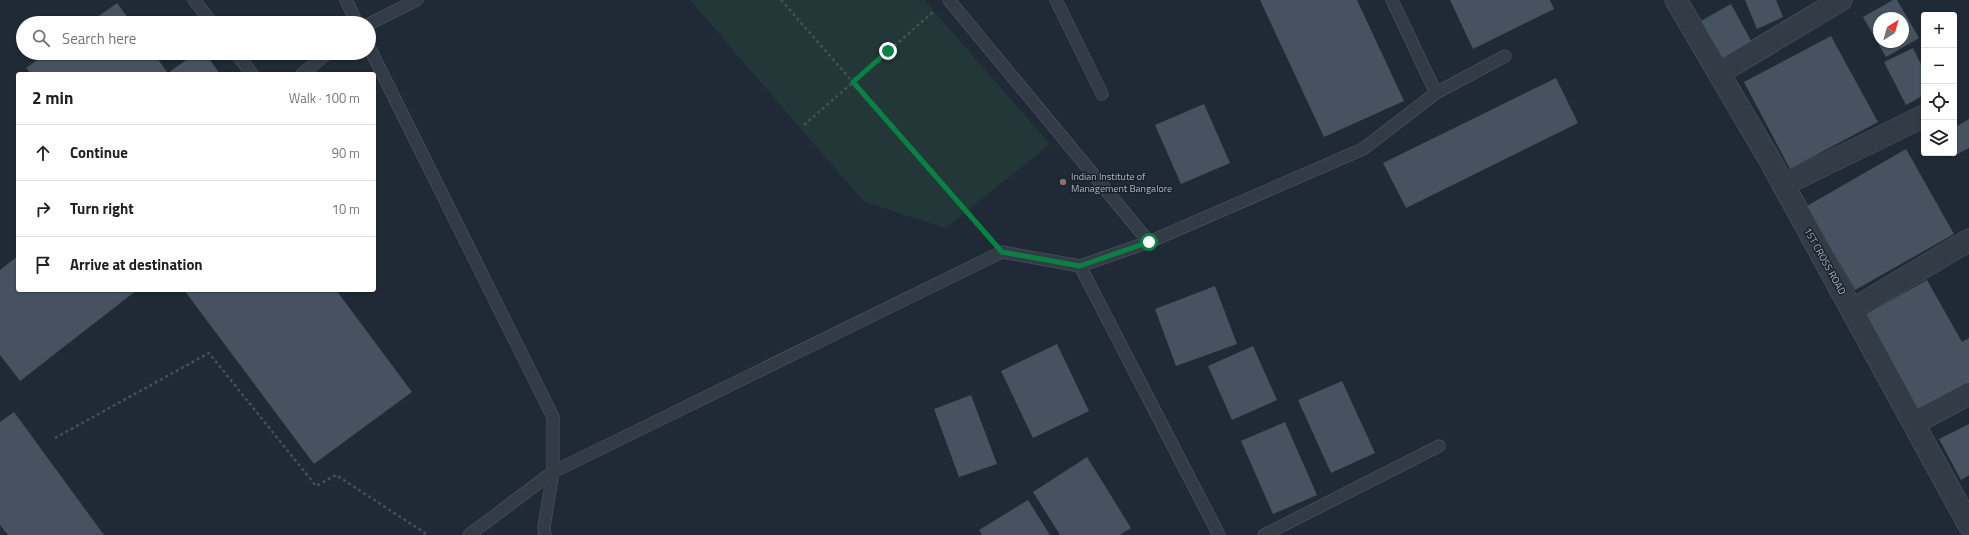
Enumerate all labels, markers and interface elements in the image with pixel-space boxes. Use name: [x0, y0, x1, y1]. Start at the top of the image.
north arrow: [1873, 12, 1909, 48]
map controls: [1921, 12, 1957, 156]
button: +: [1921, 12, 1957, 48]
search box: [16, 16, 376, 60]
icon: search: [30, 27, 52, 49]
text: Search here: [62, 27, 136, 50]
route end: [879, 42, 897, 60]
button: −: [1921, 48, 1957, 84]
button: locate: [1921, 84, 1957, 120]
text: 2 min: [32, 85, 73, 111]
text: Walk · 100 m: [289, 88, 360, 108]
button: layers: [1921, 120, 1957, 156]
text: Continue: [70, 141, 128, 164]
icon: ahead: [32, 142, 54, 164]
text: 90 m: [332, 143, 360, 163]
place label: Indian Institute of Management Bangalore: [1071, 169, 1172, 196]
marker: Indian Institute of Management Bangalore: [1058, 177, 1068, 187]
text: Turn right: [70, 197, 134, 220]
icon: right: [32, 198, 54, 220]
text: 10 m: [332, 199, 360, 219]
street label: 1ST CROSS ROAD: [1800, 225, 1850, 297]
route start: [1140, 233, 1158, 251]
text: Arrive at destination: [70, 253, 203, 276]
icon: arrive: [32, 254, 54, 276]

